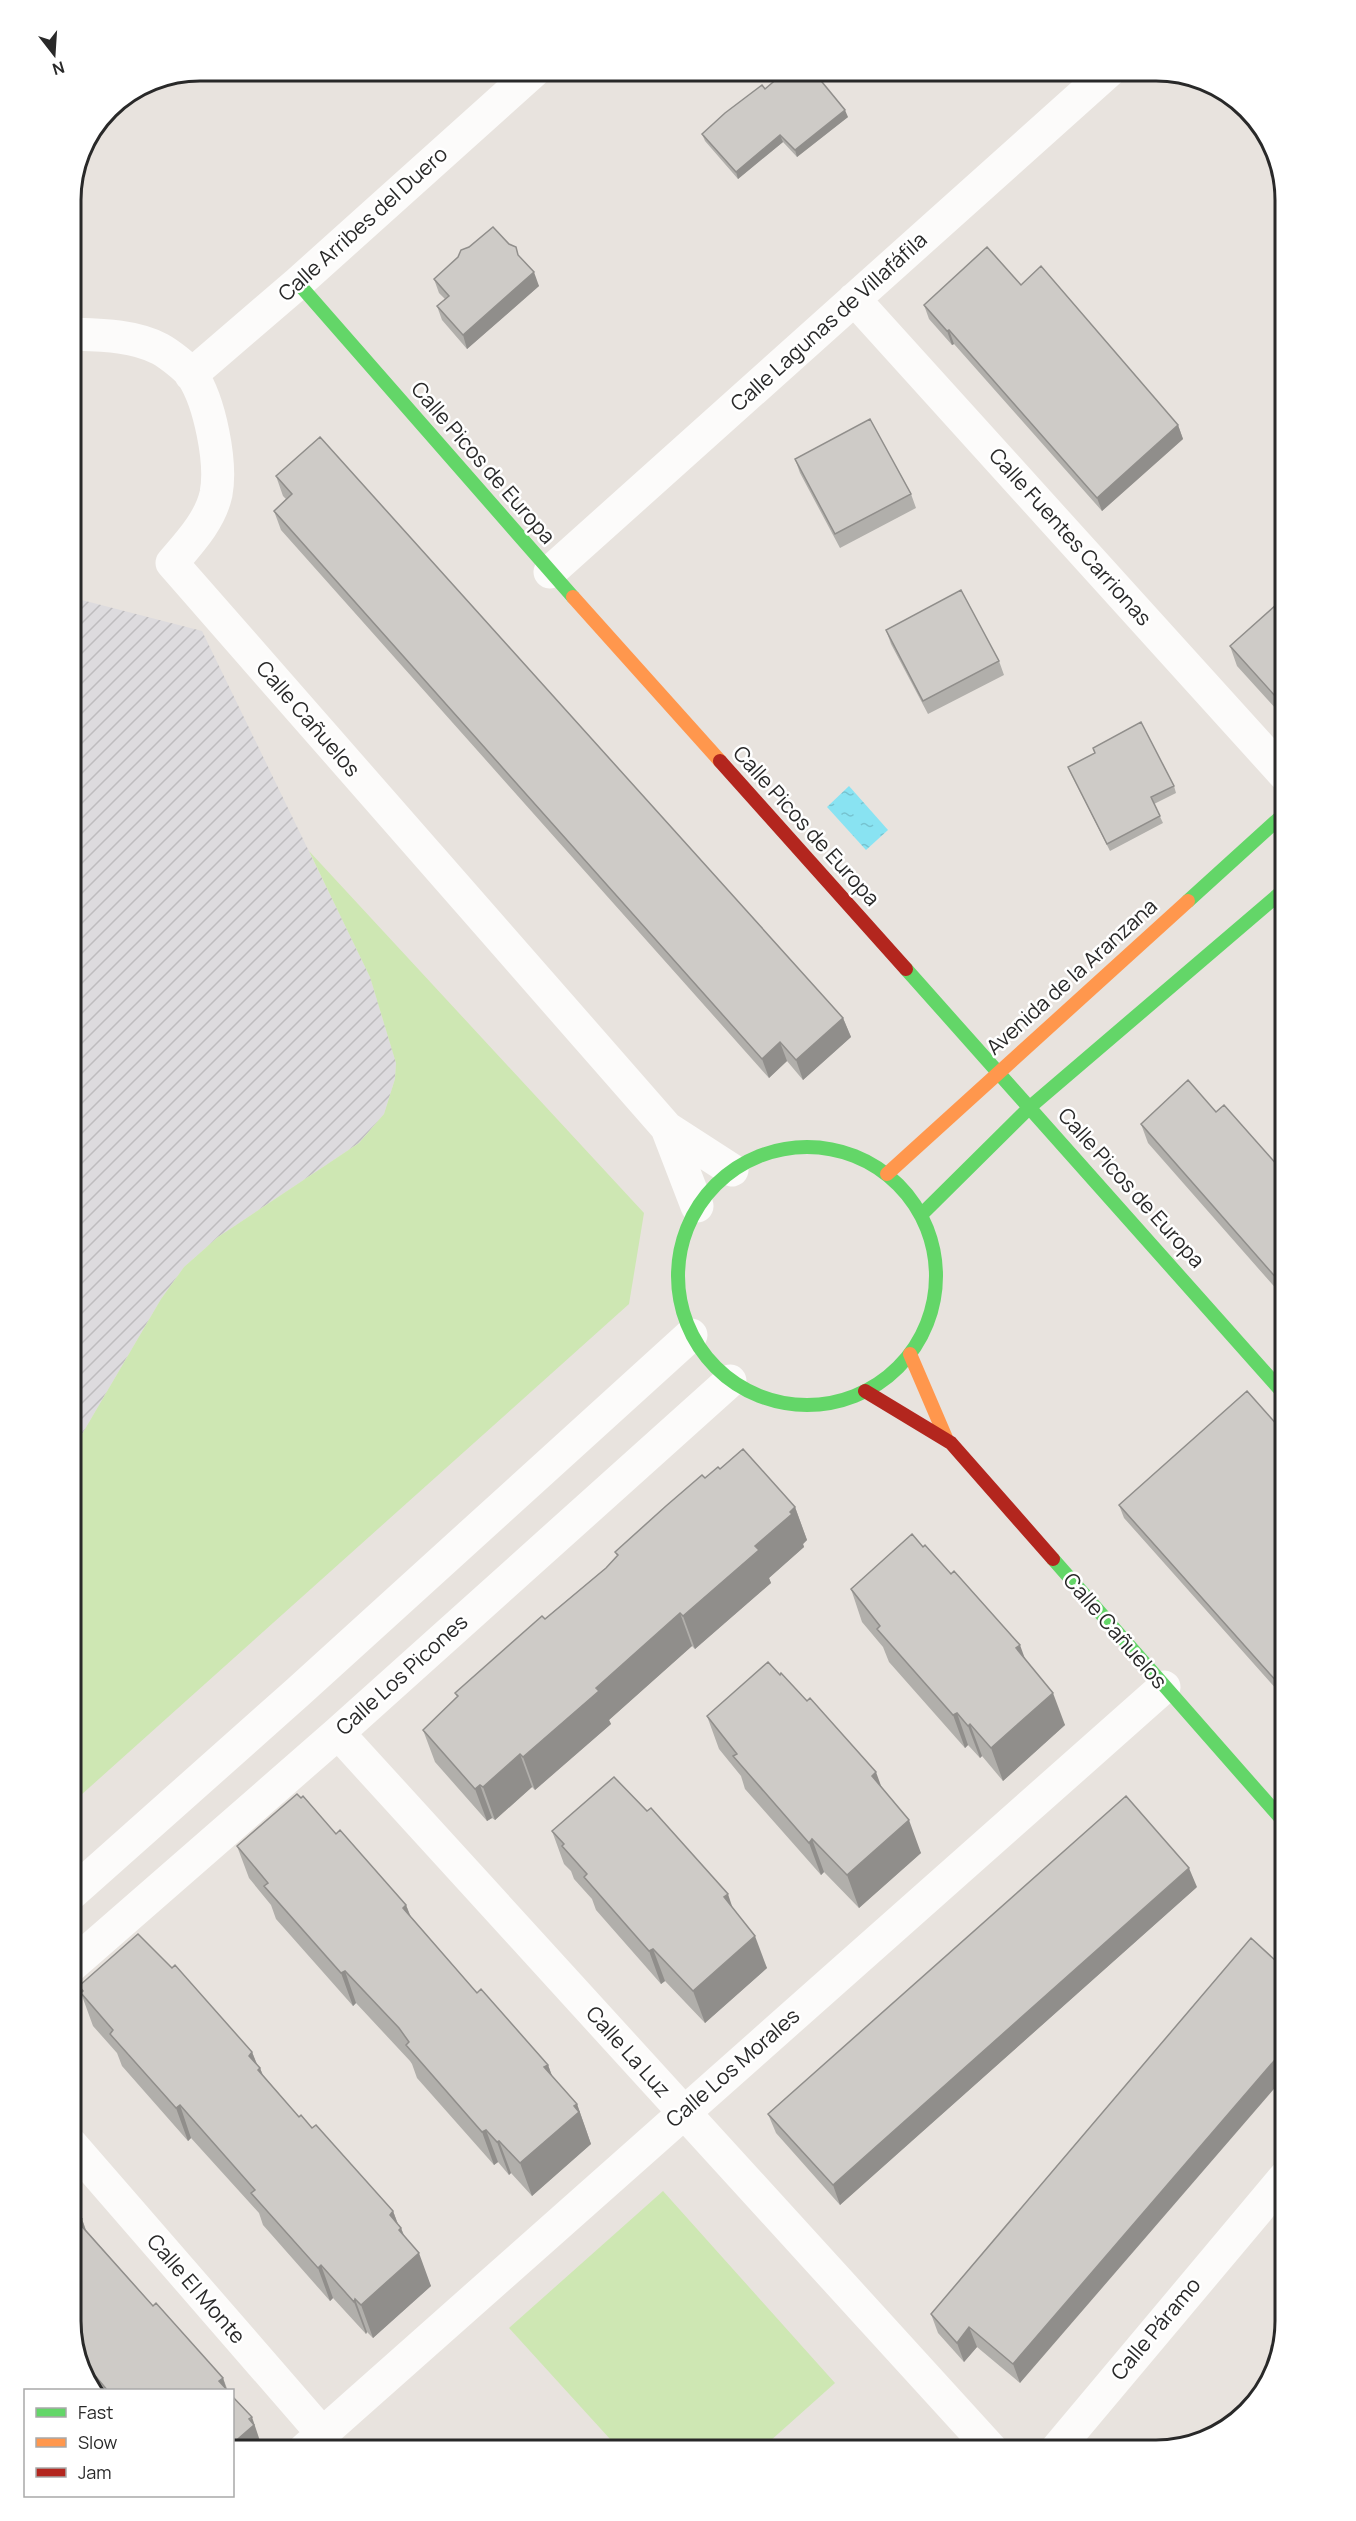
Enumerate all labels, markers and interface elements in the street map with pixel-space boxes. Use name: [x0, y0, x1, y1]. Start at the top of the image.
north arrow: [24, 24, 84, 84]
text: N: [50, 56, 67, 81]
street label: Calle Arribes del Duero: [272, 140, 453, 307]
street label: Calle Lagunas de Villafáfila: [724, 225, 933, 417]
street label: Calle Picos de Europa: [405, 375, 562, 550]
street label: Calle Fuentes Carrionas: [983, 441, 1158, 631]
street label: Calle Cañuelos: [251, 654, 367, 782]
street label: Calle Picos de Europa: [727, 739, 886, 911]
street label: Avenida de la Aranzana: [980, 892, 1163, 1061]
street label: Calle Picos de Europa: [1052, 1101, 1211, 1273]
street label: Calle Cañuelos: [1058, 1566, 1174, 1694]
street label: Calle Los Picones: [329, 1608, 473, 1741]
street label: Calle La Luz: [580, 2000, 677, 2103]
street label: Calle Los Morales: [660, 2001, 805, 2133]
street label: Calle El Monte: [141, 2228, 252, 2349]
street label: Calle Páramo: [1104, 2271, 1206, 2386]
legend: [24, 2389, 234, 2497]
text: Fast: [78, 2400, 113, 2424]
text: Slow: [78, 2430, 118, 2454]
text: Jam: [78, 2460, 112, 2484]

